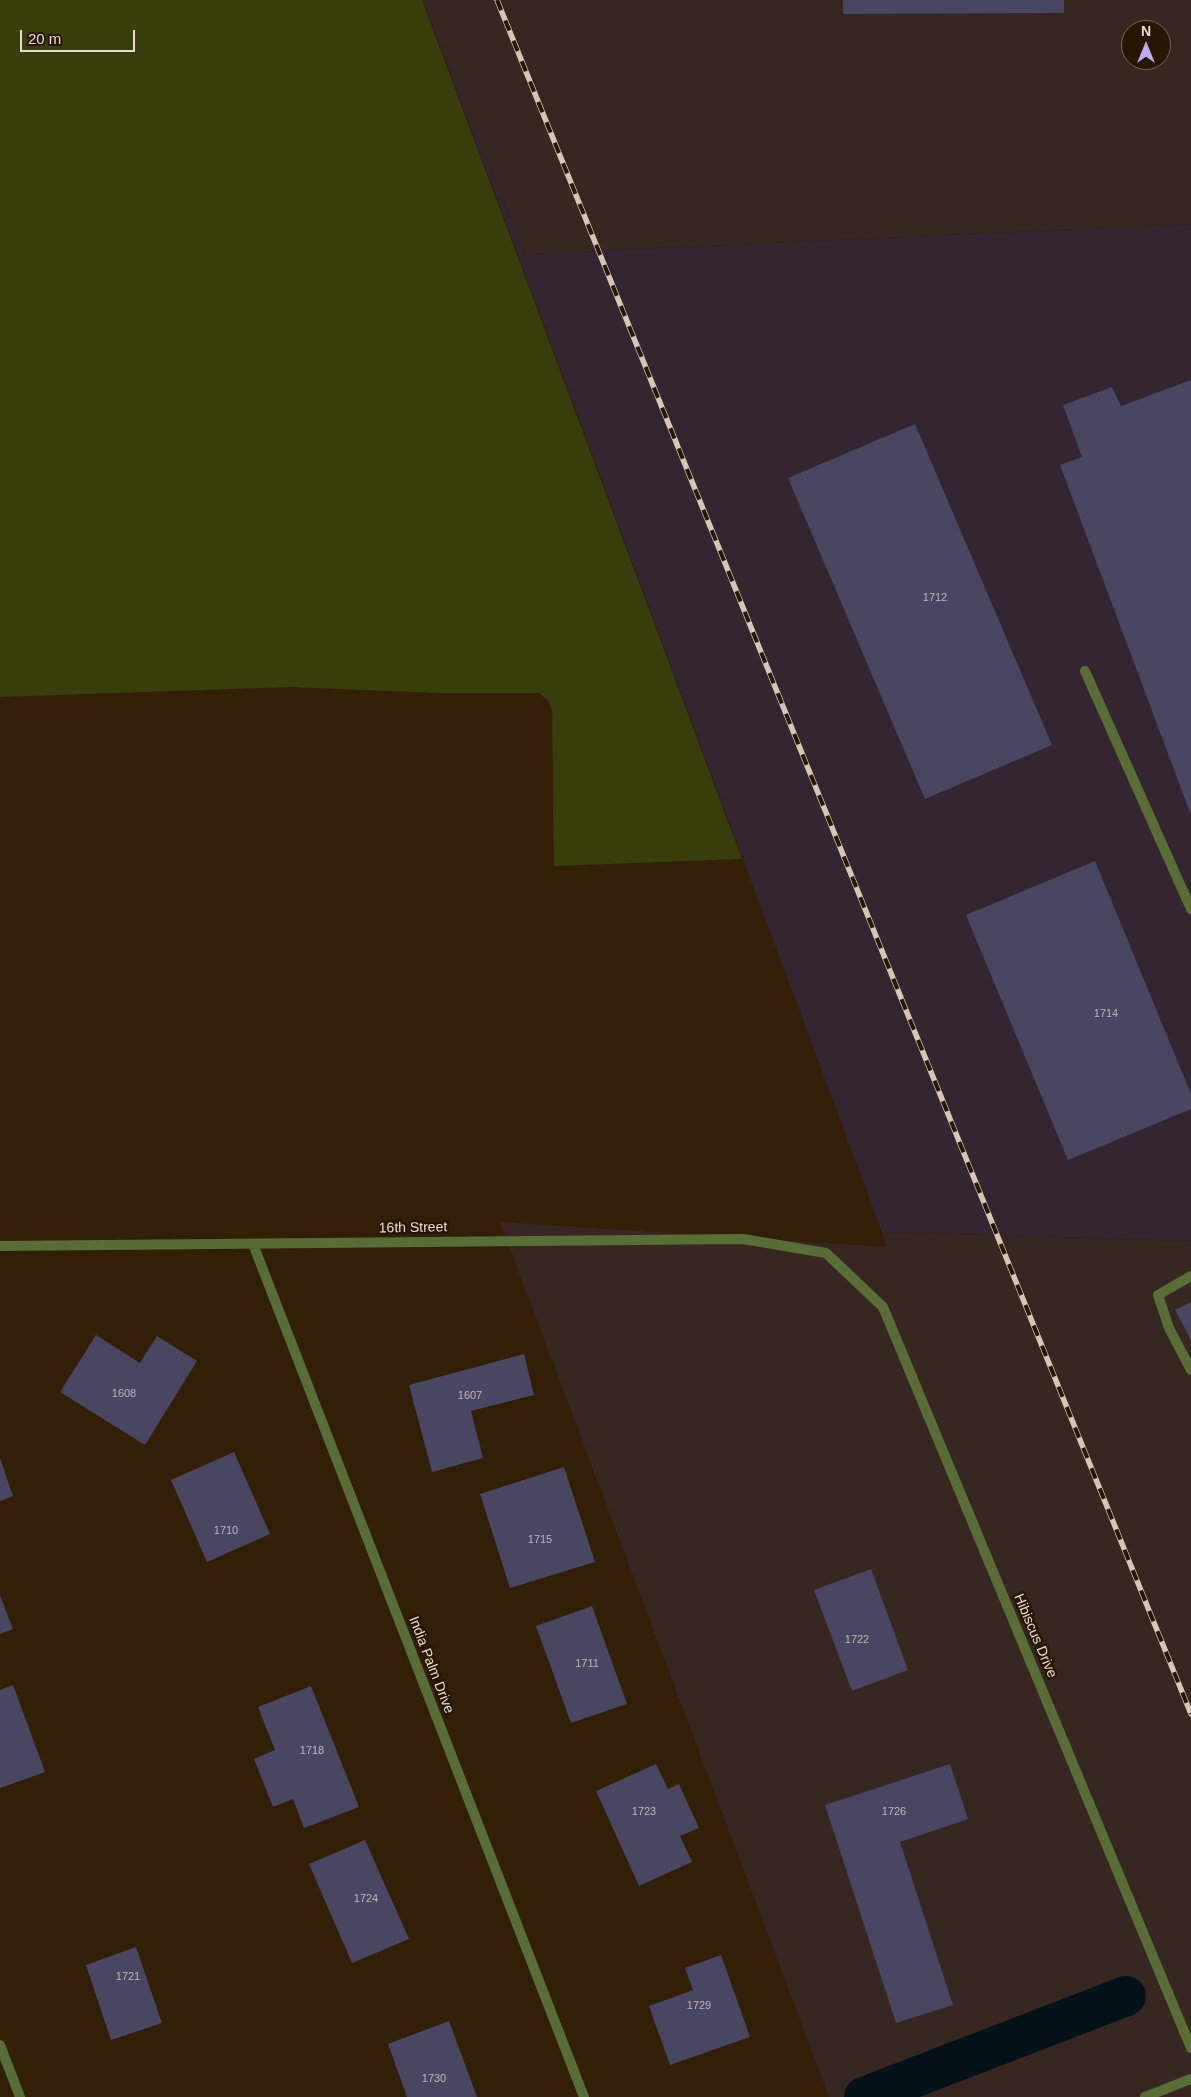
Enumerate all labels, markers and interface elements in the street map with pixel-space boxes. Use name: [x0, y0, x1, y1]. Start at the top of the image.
scale bar: [22, 20, 138, 52]
north arrow: [1121, 20, 1171, 70]
text: N: [1141, 23, 1151, 39]
text: 20 m: [28, 30, 61, 47]
house number: 1712: [923, 591, 947, 605]
house number: 1714: [1094, 1007, 1118, 1021]
street label: 16th Street: [379, 1219, 447, 1237]
house number: 1608: [112, 1387, 136, 1401]
house number: 1607: [458, 1389, 482, 1403]
house number: 1710: [214, 1524, 238, 1538]
house number: 1715: [528, 1533, 552, 1547]
street label: Hibiscus Drive: [1010, 1592, 1060, 1680]
street label: India Palm Drive: [405, 1614, 457, 1716]
house number: 1722: [845, 1633, 869, 1647]
house number: 1711: [575, 1657, 599, 1671]
house number: 1718: [300, 1744, 324, 1758]
house number: 1723: [632, 1805, 656, 1819]
house number: 1726: [882, 1805, 906, 1819]
house number: 1724: [354, 1892, 378, 1906]
house number: 1721: [116, 1970, 140, 1984]
house number: 1729: [687, 1999, 711, 2013]
house number: 1730: [422, 2072, 446, 2086]

